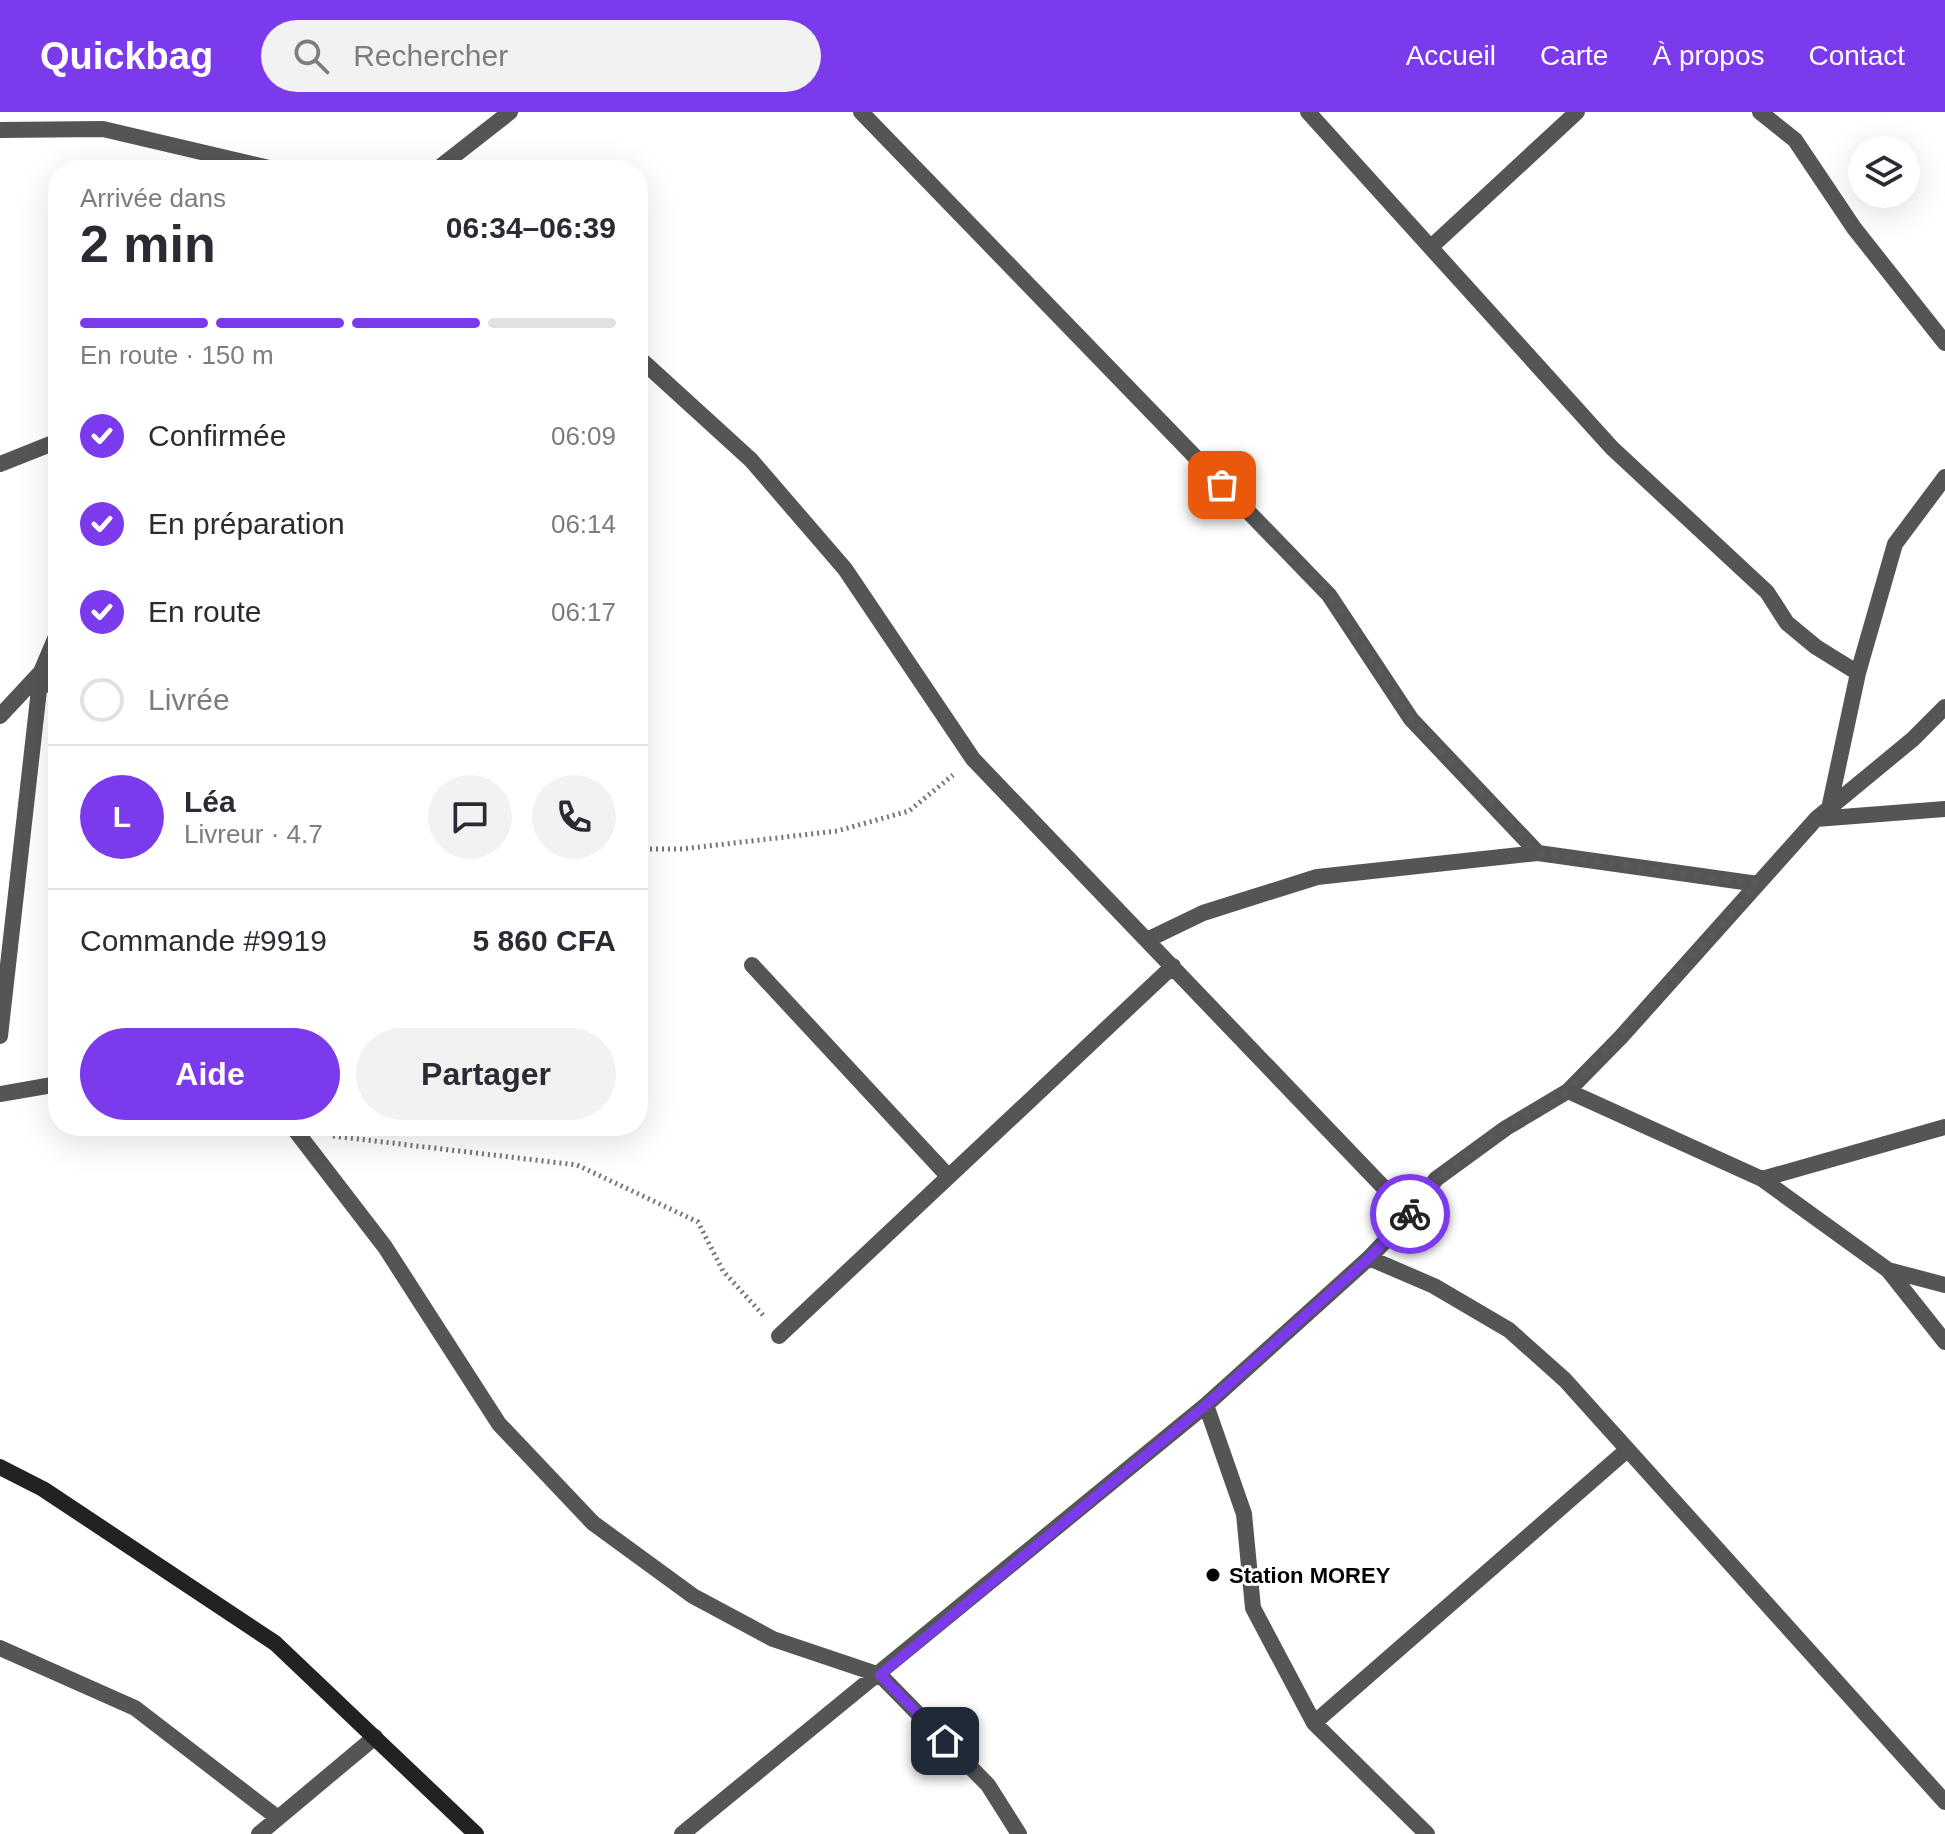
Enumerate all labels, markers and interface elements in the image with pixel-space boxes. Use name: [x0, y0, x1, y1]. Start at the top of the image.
search box: [261, 20, 821, 92]
icon: search: [289, 34, 333, 78]
text: Quickbag: [40, 35, 213, 77]
text: Rechercher: [353, 39, 508, 72]
text: Accueil: [1406, 40, 1496, 71]
text: Carte: [1540, 40, 1608, 71]
text: À propos: [1652, 40, 1765, 71]
text: Contact: [1809, 40, 1905, 71]
map controls: [1848, 136, 1920, 208]
button: layers: [1848, 136, 1920, 208]
text: Arrivée dans: [80, 183, 226, 213]
text: 06:34–06:39: [446, 211, 616, 244]
text: 2 min: [80, 215, 216, 273]
text: En route · 150 m: [80, 340, 274, 370]
icon: check: [80, 414, 124, 458]
text: Confirmée: [148, 419, 286, 452]
text: 06:09: [551, 421, 616, 451]
pin: [1188, 451, 1256, 519]
icon: bag: [1200, 463, 1244, 507]
icon: check: [80, 502, 124, 546]
text: En préparation: [148, 507, 345, 540]
text: 06:14: [551, 509, 616, 539]
icon: check: [80, 590, 124, 634]
text: En route: [148, 595, 261, 628]
text: 06:17: [551, 597, 616, 627]
text: Livrée: [148, 683, 230, 716]
button: chat: [428, 775, 512, 859]
button: phone: [532, 775, 616, 859]
text: Léa: [184, 785, 236, 818]
text: L: [113, 800, 131, 833]
text: Livreur · 4.7: [184, 819, 323, 849]
text: Commande #9919: [80, 924, 327, 957]
text: 5 860 CFA: [473, 924, 616, 957]
button: Aide: [80, 1028, 340, 1120]
button: Partager: [356, 1028, 616, 1120]
courier: [1370, 1174, 1450, 1254]
icon: bike: [1388, 1192, 1432, 1236]
place label: Station MOREY: [1229, 1563, 1391, 1588]
marker: Station MOREY: [1204, 1566, 1222, 1584]
pin: [911, 1707, 979, 1775]
icon: home: [923, 1719, 967, 1763]

